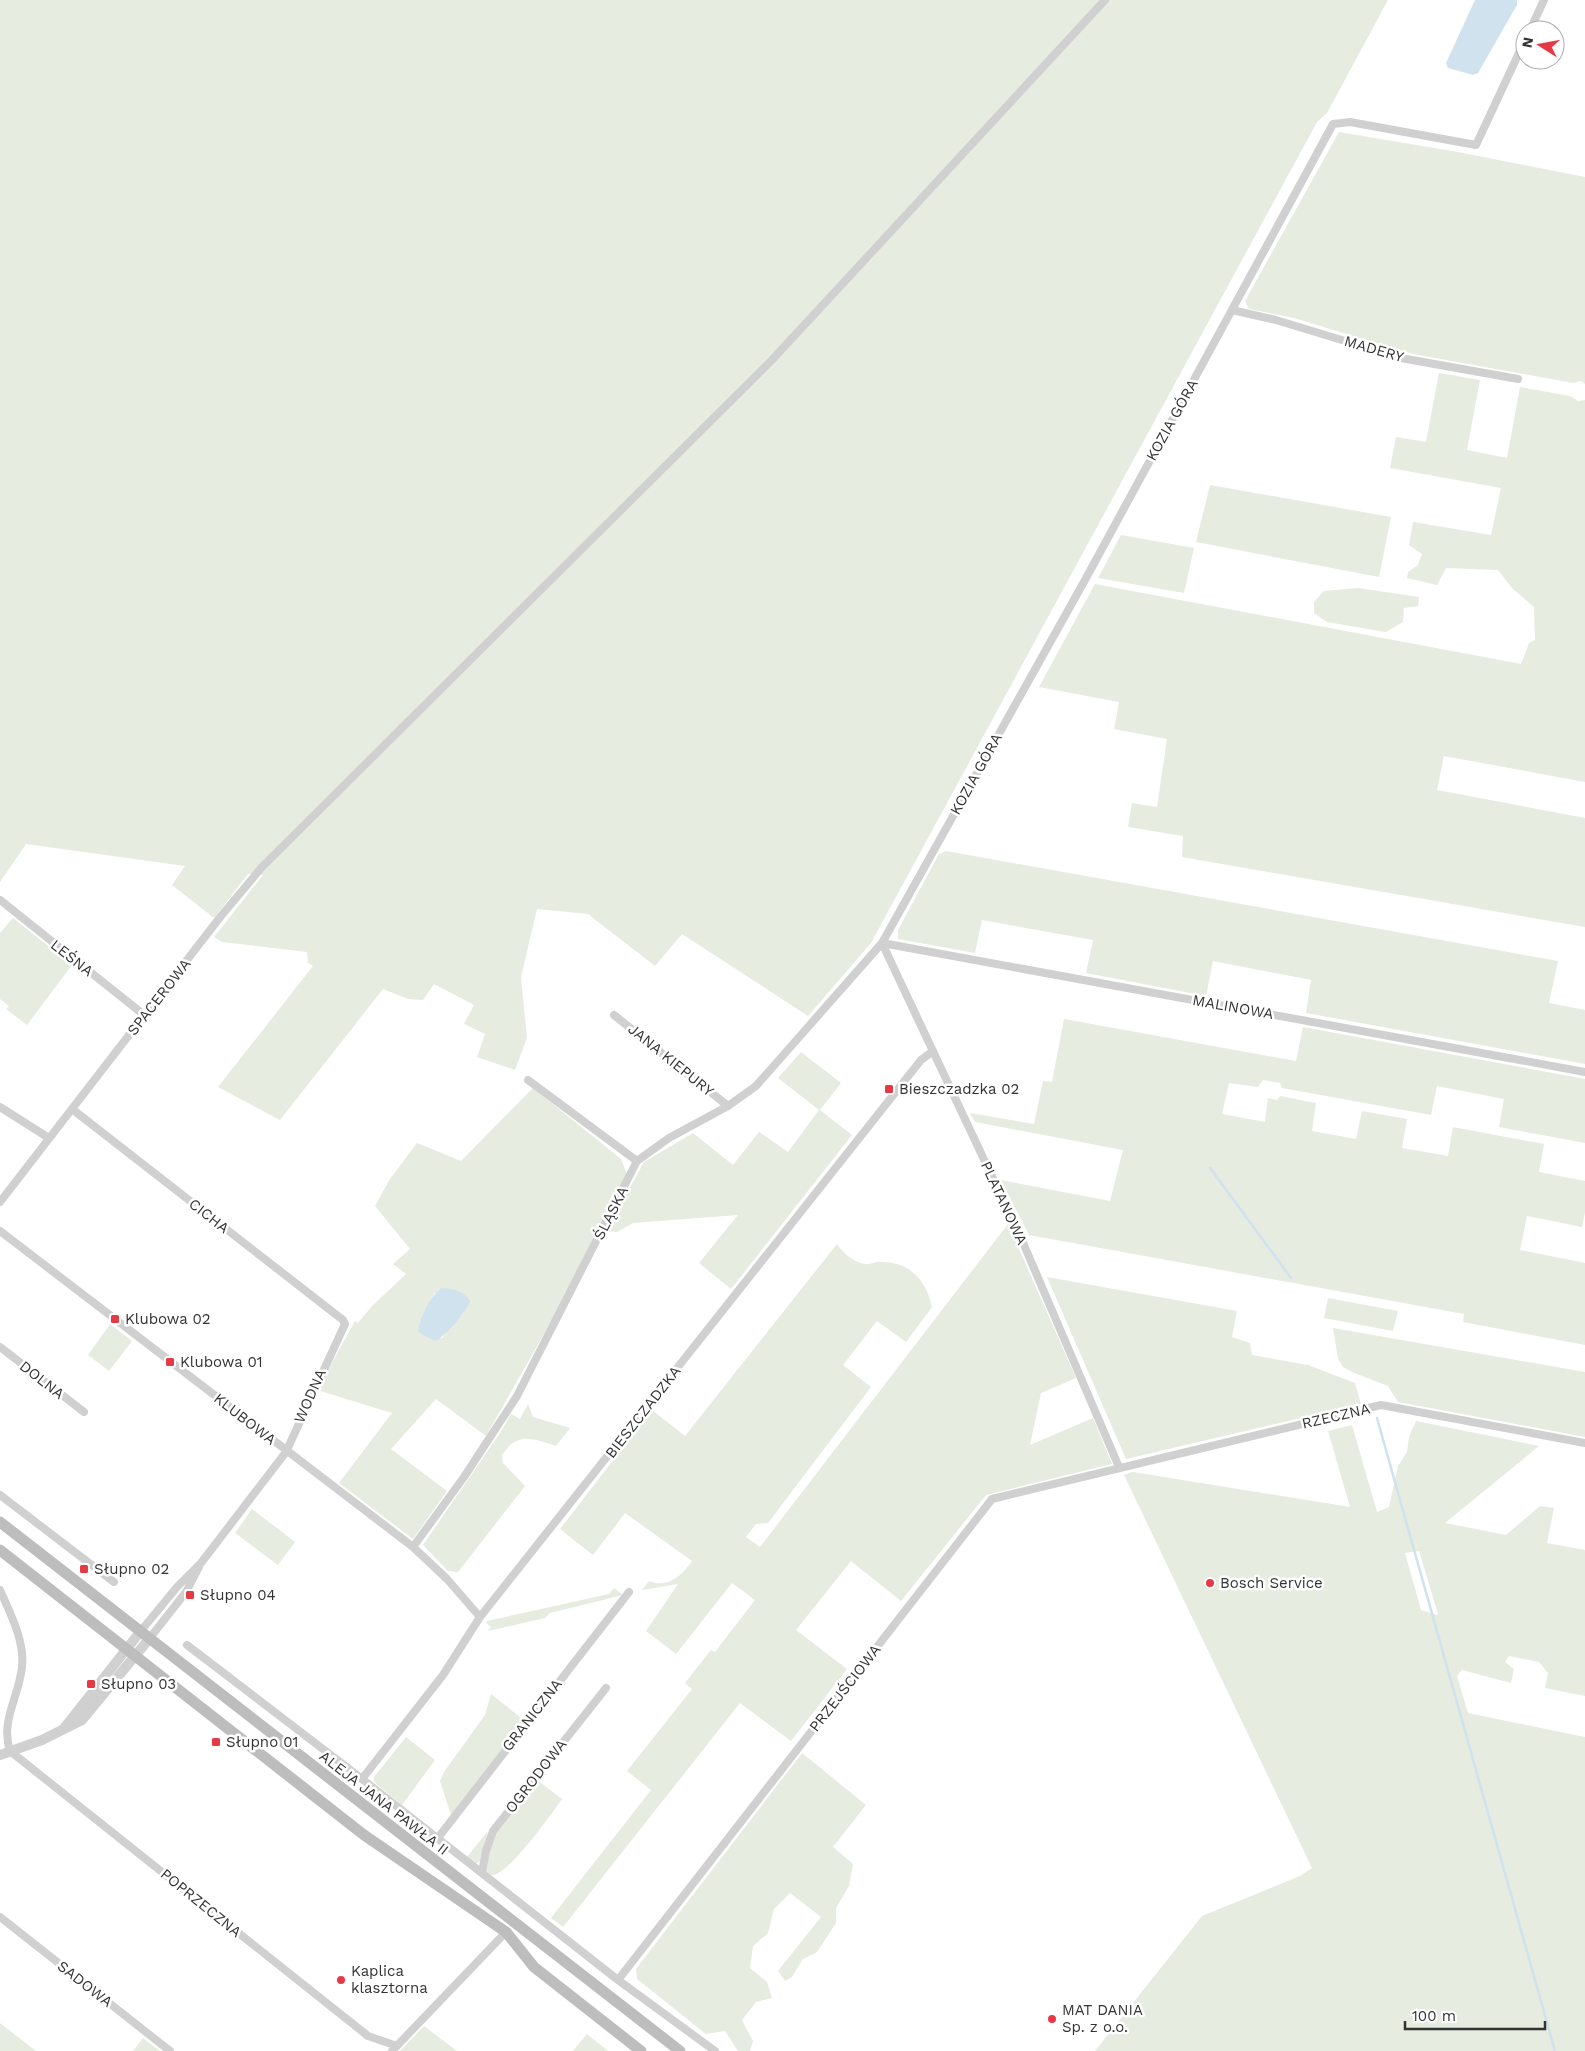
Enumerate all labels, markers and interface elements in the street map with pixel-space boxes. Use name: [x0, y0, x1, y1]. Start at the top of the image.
north arrow: [1515, 20, 1565, 70]
text: N: [1518, 36, 1536, 49]
street label: MADERY: [1342, 332, 1406, 366]
street label: KOZIA GÓRA: [1141, 375, 1202, 464]
street label: KOZIA GÓRA: [945, 729, 1006, 818]
street label: LEŚNA: [47, 935, 98, 980]
street label: SPACEROWA: [124, 955, 195, 1039]
street label: MALINOWA: [1191, 991, 1275, 1023]
street label: JANA KIEPURY: [624, 1020, 718, 1100]
place label: Bieszczadzka 02: [899, 1080, 1019, 1098]
marker: Bieszczadzka 02: [883, 1083, 895, 1095]
street label: PLATANOWA: [977, 1158, 1031, 1248]
street label: ŚLĄSKA: [589, 1183, 632, 1243]
street label: CICHA: [185, 1195, 233, 1237]
place label: Klubowa 02: [125, 1310, 211, 1328]
marker: Klubowa 02: [109, 1313, 121, 1325]
place label: Klubowa 01: [180, 1353, 263, 1371]
marker: Klubowa 01: [164, 1356, 176, 1368]
street label: DOLNA: [16, 1357, 68, 1403]
street label: BIESZCZADZKA: [601, 1362, 685, 1462]
street label: WODNA: [290, 1366, 330, 1426]
street label: KLUBOWA: [210, 1389, 280, 1449]
street label: RZECZNA: [1300, 1399, 1372, 1433]
place label: Słupno 02: [94, 1560, 169, 1578]
marker: Słupno 02: [78, 1563, 90, 1575]
place label: Bosch Service: [1220, 1574, 1323, 1592]
marker: Bosch Service: [1204, 1577, 1216, 1589]
place label: Słupno 04: [200, 1586, 276, 1604]
marker: Słupno 04: [184, 1589, 196, 1601]
street label: PRZEJŚCIOWA: [805, 1640, 885, 1735]
place label: Słupno 03: [101, 1675, 176, 1693]
street label: GRANICZNA: [498, 1675, 566, 1755]
marker: Słupno 03: [85, 1678, 97, 1690]
place label: Słupno 01: [226, 1733, 298, 1751]
street label: OGRODOWA: [502, 1735, 570, 1817]
marker: Słupno 01: [210, 1736, 222, 1748]
street label: ALEJA JANA PAWŁA II: [316, 1747, 452, 1859]
street label: POPRZECZNA: [157, 1865, 245, 1941]
street label: SADOWA: [54, 1957, 116, 2011]
place label: Kaplica klasztorna: [351, 1962, 428, 1997]
marker: Kaplica klasztorna: [335, 1974, 347, 1986]
scale bar: [1405, 1998, 1545, 2030]
place label: MAT DANIA Sp. z o.o.: [1062, 2001, 1143, 2036]
text: 100 m: [1412, 2007, 1456, 2025]
marker: MAT DANIA Sp. z o.o.: [1046, 2013, 1058, 2025]

